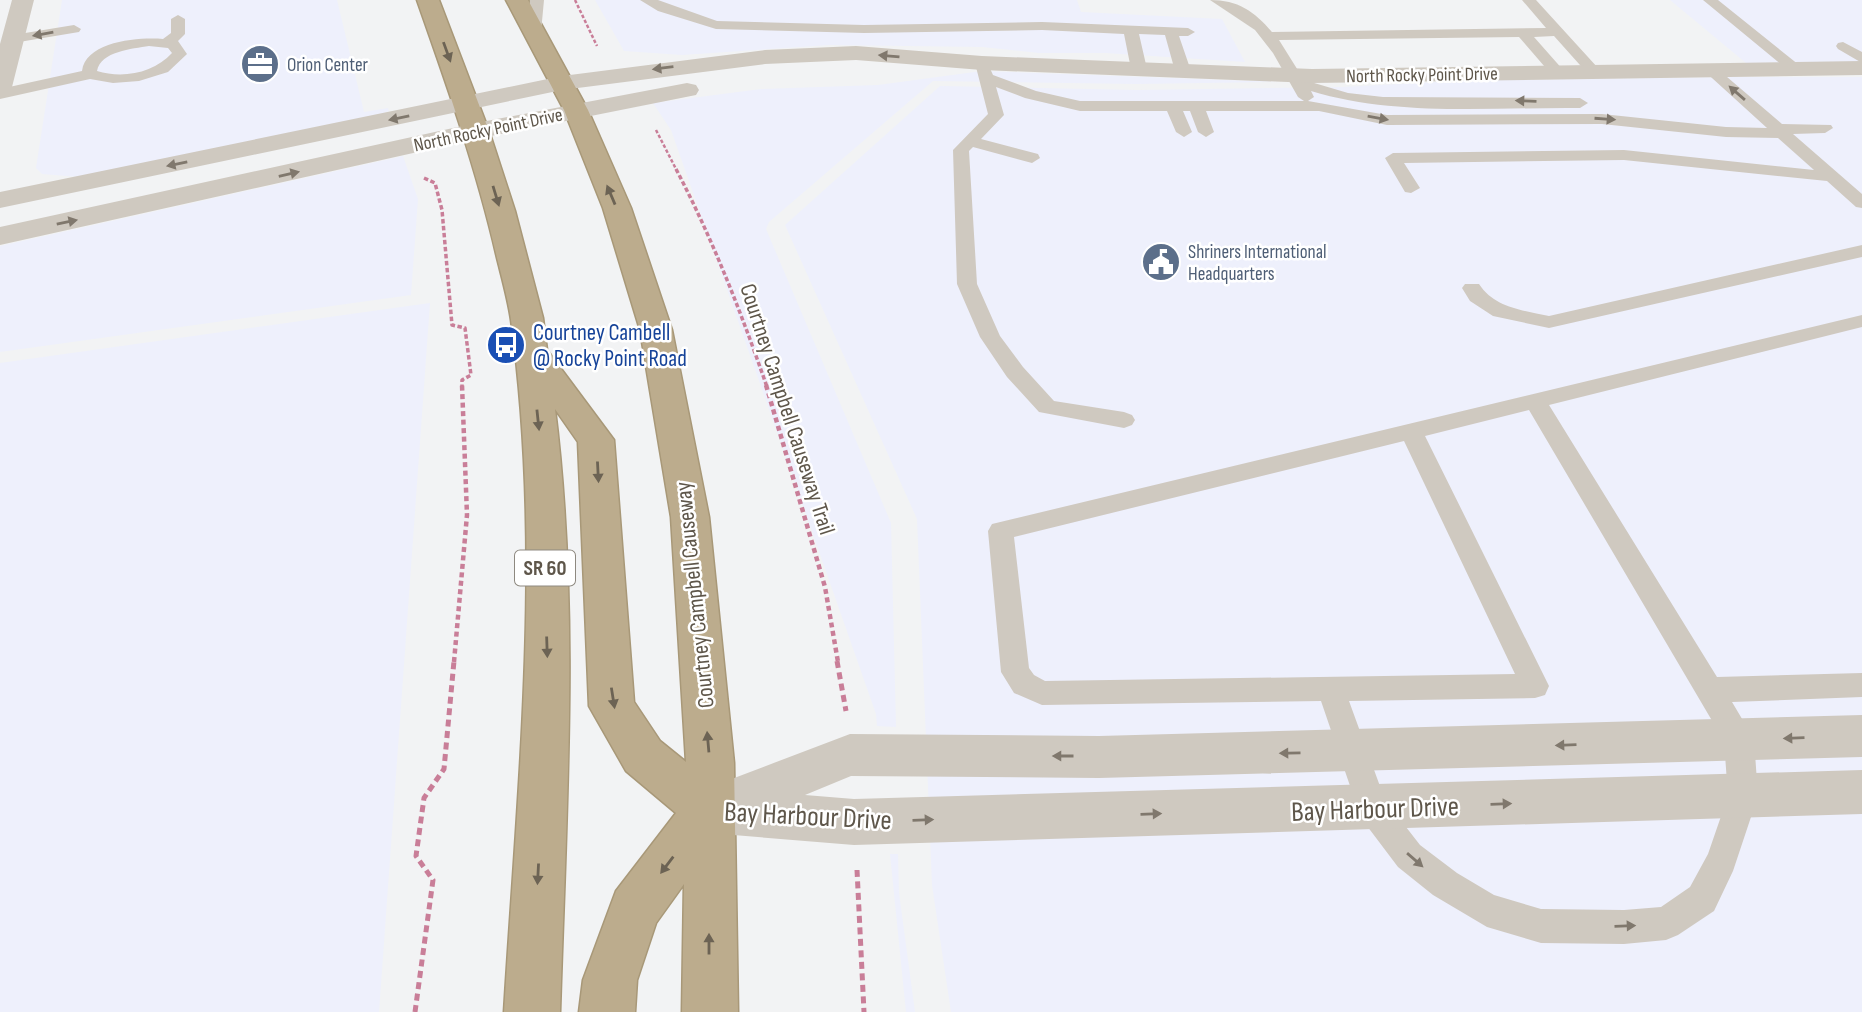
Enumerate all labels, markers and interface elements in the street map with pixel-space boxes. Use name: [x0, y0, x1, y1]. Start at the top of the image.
one-way arrow: [32, 29, 54, 40]
one-way arrow: [442, 41, 453, 62]
office icon: Orion Center: [239, 43, 281, 85]
one-way arrow: [878, 50, 900, 61]
place label: Orion Center: [287, 54, 369, 77]
one-way arrow: [652, 63, 674, 74]
street label: North Rocky Point Drive: [1346, 63, 1498, 88]
one-way arrow: [1728, 85, 1746, 101]
one-way arrow: [1515, 96, 1537, 107]
street label: North Rocky Point Drive: [412, 103, 565, 157]
one-way arrow: [388, 113, 410, 124]
one-way arrow: [1367, 113, 1389, 124]
one-way arrow: [1594, 114, 1616, 125]
one-way arrow: [166, 159, 188, 170]
one-way arrow: [278, 168, 300, 179]
one-way arrow: [606, 185, 617, 206]
one-way arrow: [492, 186, 502, 207]
one-way arrow: [56, 217, 78, 228]
public building icon: Shriners International Headquarters: [1140, 241, 1182, 283]
place label: Shriners International Headquarters: [1188, 241, 1327, 286]
street label: Courtney Campbell Causeway Trail: [733, 280, 841, 538]
place label: Courtney Cambell @ Rocky Point Road: [533, 319, 687, 373]
bus stop icon: Courtney Cambell @ Rocky Point Road: [485, 324, 527, 366]
one-way arrow: [533, 409, 544, 431]
one-way arrow: [592, 461, 603, 483]
street label: Courtney Campbell Causeway: [669, 480, 721, 709]
road number: SR 60: [515, 550, 575, 586]
one-way arrow: [542, 636, 553, 658]
one-way arrow: [607, 687, 618, 709]
one-way arrow: [702, 731, 713, 753]
one-way arrow: [1783, 732, 1805, 744]
one-way arrow: [1555, 739, 1577, 750]
one-way arrow: [1279, 747, 1301, 759]
one-way arrow: [1051, 750, 1073, 762]
street label: Bay Harbour Drive: [1291, 790, 1459, 829]
street label: Bay Harbour Drive: [723, 796, 893, 837]
one-way arrow: [1490, 798, 1512, 809]
one-way arrow: [1140, 808, 1162, 820]
one-way arrow: [913, 814, 935, 826]
one-way arrow: [1407, 852, 1424, 867]
one-way arrow: [660, 855, 675, 873]
one-way arrow: [533, 863, 544, 885]
one-way arrow: [1614, 921, 1636, 932]
one-way arrow: [703, 933, 715, 955]

